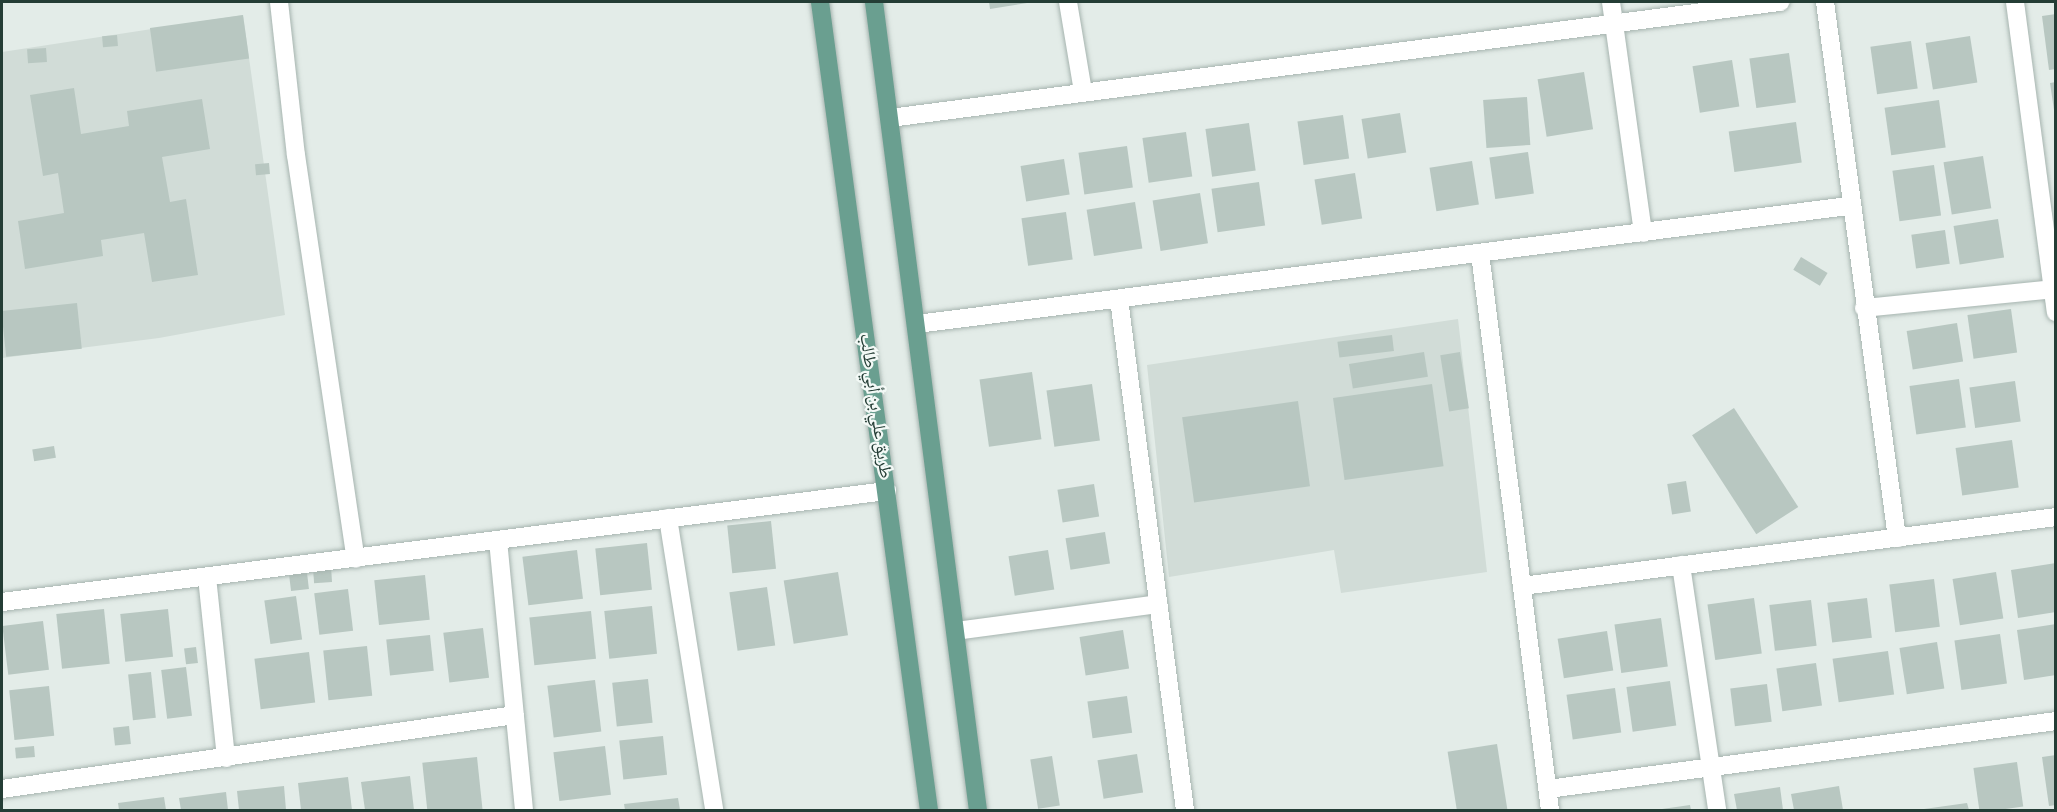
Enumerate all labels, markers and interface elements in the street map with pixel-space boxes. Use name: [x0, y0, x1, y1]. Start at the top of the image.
street label: طريق علي بن أبي طالب: [854, 332, 896, 480]

